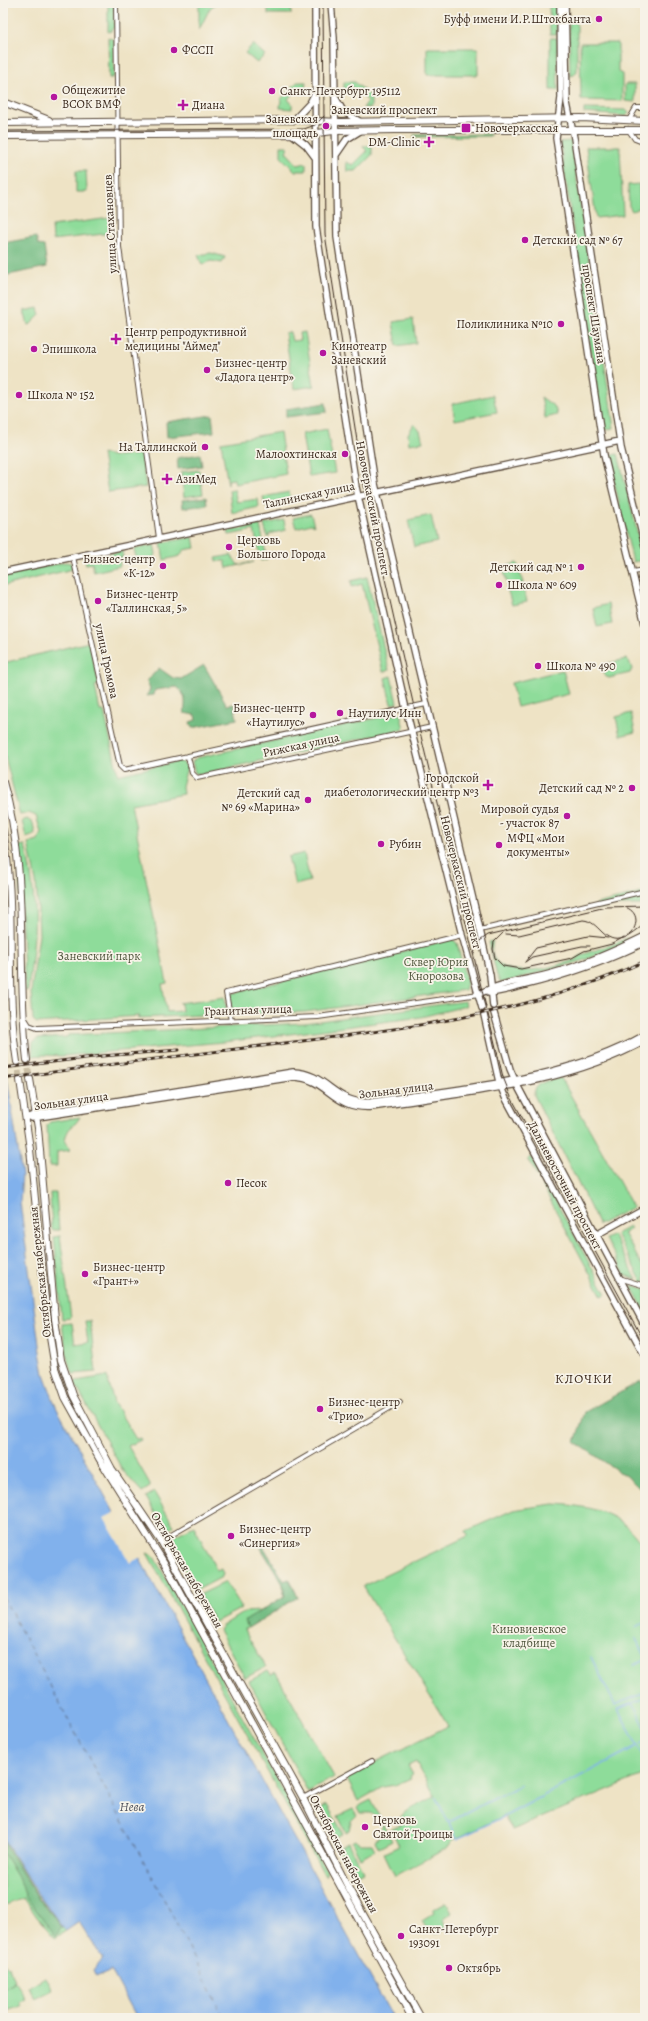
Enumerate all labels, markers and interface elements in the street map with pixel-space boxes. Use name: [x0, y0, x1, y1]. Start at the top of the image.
place label: Буфф имени И.Р.Штокбанта: [444, 11, 591, 27]
marker: Буфф имени И.Р.Штокбанта: [594, 14, 604, 24]
place label: ФССП: [182, 42, 214, 58]
marker: ФССП: [169, 45, 179, 55]
place label: Общежитие ВСОК ВМФ: [62, 82, 126, 112]
place label: Санкт-Петербург 195112: [280, 83, 401, 99]
marker: Санкт-Петербург 195112: [267, 86, 277, 96]
marker: Общежитие ВСОК ВМФ: [49, 92, 59, 102]
place label: Диана: [192, 97, 225, 113]
marker: Диана: [177, 99, 189, 111]
street label: Заневский проспект: [331, 102, 438, 118]
place label: Заневская площадь: [265, 111, 319, 141]
place label: Новочеркасская: [475, 120, 558, 136]
marker: Заневская площадь: [321, 121, 331, 131]
marker: Новочеркасская: [460, 122, 472, 134]
place label: DM-Clinic: [368, 134, 420, 150]
marker: DM-Clinic: [423, 136, 435, 148]
street label: улица Стахановцев: [99, 174, 121, 275]
place label: Детский сад № 67: [533, 232, 624, 248]
marker: Детский сад № 67: [520, 235, 530, 245]
street label: проспект Шаумяна: [578, 263, 610, 365]
place label: Поликлиника №10: [457, 316, 553, 332]
marker: Поликлиника №10: [556, 319, 566, 329]
place label: Центр репродуктивной медицины "Аймед": [125, 324, 247, 354]
marker: Центр репродуктивной медицины "Аймед": [110, 333, 122, 345]
place label: Кинотеатр Заневский: [331, 338, 387, 368]
place label: Эпишкола: [42, 341, 97, 357]
marker: Эпишкола: [29, 344, 39, 354]
marker: Кинотеатр Заневский: [318, 348, 328, 358]
place label: Бизнес-центр «Ладога центр»: [215, 355, 294, 385]
marker: Бизнес-центр «Ладога центр»: [202, 365, 212, 375]
place label: Школа № 152: [27, 387, 95, 403]
marker: Школа № 152: [14, 390, 24, 400]
place label: На Таллинской: [119, 439, 197, 455]
street label: Новочеркасский проспект: [352, 439, 394, 577]
marker: На Таллинской: [200, 442, 210, 452]
place label: Малоохтинская: [256, 446, 337, 462]
marker: Малоохтинская: [340, 449, 350, 459]
place label: АзиМед: [175, 471, 217, 487]
marker: АзиМед: [161, 473, 173, 485]
street label: Таллинская улица: [262, 477, 357, 512]
place label: Церковь Большого Города: [237, 532, 326, 562]
marker: Церковь Большого Города: [224, 542, 234, 552]
place label: Бизнес-центр «К-12»: [83, 551, 155, 581]
place label: Детский сад № 1: [490, 559, 573, 575]
marker: Бизнес-центр «К-12»: [158, 561, 168, 571]
marker: Детский сад № 1: [576, 562, 586, 572]
place label: Школа № 609: [507, 577, 577, 593]
marker: Школа № 609: [494, 580, 504, 590]
place label: Бизнес-центр «Таллинская, 5»: [106, 586, 187, 616]
marker: Бизнес-центр «Таллинская, 5»: [93, 596, 103, 606]
street label: улица Громова: [91, 621, 123, 700]
place label: Школа № 490: [546, 658, 616, 674]
marker: Школа № 490: [533, 661, 543, 671]
place label: Бизнес-центр «Наутилус»: [233, 700, 305, 730]
place label: Наутилус Инн: [348, 705, 422, 721]
marker: Наутилус Инн: [335, 708, 345, 718]
marker: Бизнес-центр «Наутилус»: [308, 710, 318, 720]
street label: Рижская улица: [261, 729, 341, 761]
place label: Городской диабетологический центр №3: [324, 770, 479, 800]
marker: Городской диабетологический центр №3: [482, 779, 494, 791]
place label: Детский сад № 2: [539, 780, 624, 796]
marker: Детский сад № 2: [627, 783, 637, 793]
place label: Детский сад № 69 «Марина»: [221, 785, 300, 815]
marker: Детский сад № 69 «Марина»: [303, 795, 313, 805]
place label: Мировой судья - участок 87: [481, 801, 560, 831]
marker: Мировой судья - участок 87: [562, 811, 572, 821]
street label: Новочеркасский проспект: [437, 814, 485, 951]
place label: МФЦ «Мои документы»: [506, 830, 570, 860]
place label: Рубин: [389, 836, 422, 852]
marker: Рубин: [376, 839, 386, 849]
marker: МФЦ «Мои документы»: [494, 840, 504, 850]
park label: Заневский парк: [58, 948, 140, 964]
park label: Сквер Юрия Кнорозова: [404, 954, 468, 984]
street label: Гранитная улица: [204, 1000, 293, 1020]
street label: Зольная улица: [358, 1077, 435, 1102]
street label: Зольная улица: [33, 1088, 110, 1114]
street label: Дальневосточный проспект: [524, 1118, 606, 1253]
place label: Песок: [236, 1175, 267, 1191]
marker: Песок: [223, 1178, 233, 1188]
street label: Октябрьская набережная: [25, 1206, 55, 1338]
place label: Бизнес-центр «Грант+»: [93, 1259, 165, 1289]
marker: Бизнес-центр «Грант+»: [80, 1269, 90, 1279]
district label: КЛОЧКИ: [555, 1370, 613, 1387]
place label: Бизнес-центр «Трио»: [328, 1394, 400, 1424]
marker: Бизнес-центр «Трио»: [315, 1404, 325, 1414]
street label: Октябрьская набережная: [147, 1509, 227, 1631]
place label: Бизнес-центр «Синергия»: [239, 1521, 311, 1551]
marker: Бизнес-центр «Синергия»: [226, 1531, 236, 1541]
park label: Киновиевское кладбище: [492, 1621, 566, 1651]
street label: Октябрьская набережная: [306, 1792, 382, 1916]
water label: Нева: [120, 1798, 144, 1815]
place label: Церковь Святой Троицы: [373, 1812, 453, 1842]
marker: Церковь Святой Троицы: [360, 1822, 370, 1832]
place label: Санкт-Петербург 193091: [409, 1921, 499, 1951]
marker: Санкт-Петербург 193091: [396, 1931, 406, 1941]
place label: Октябрь: [457, 1960, 501, 1976]
marker: Октябрь: [444, 1963, 454, 1973]

